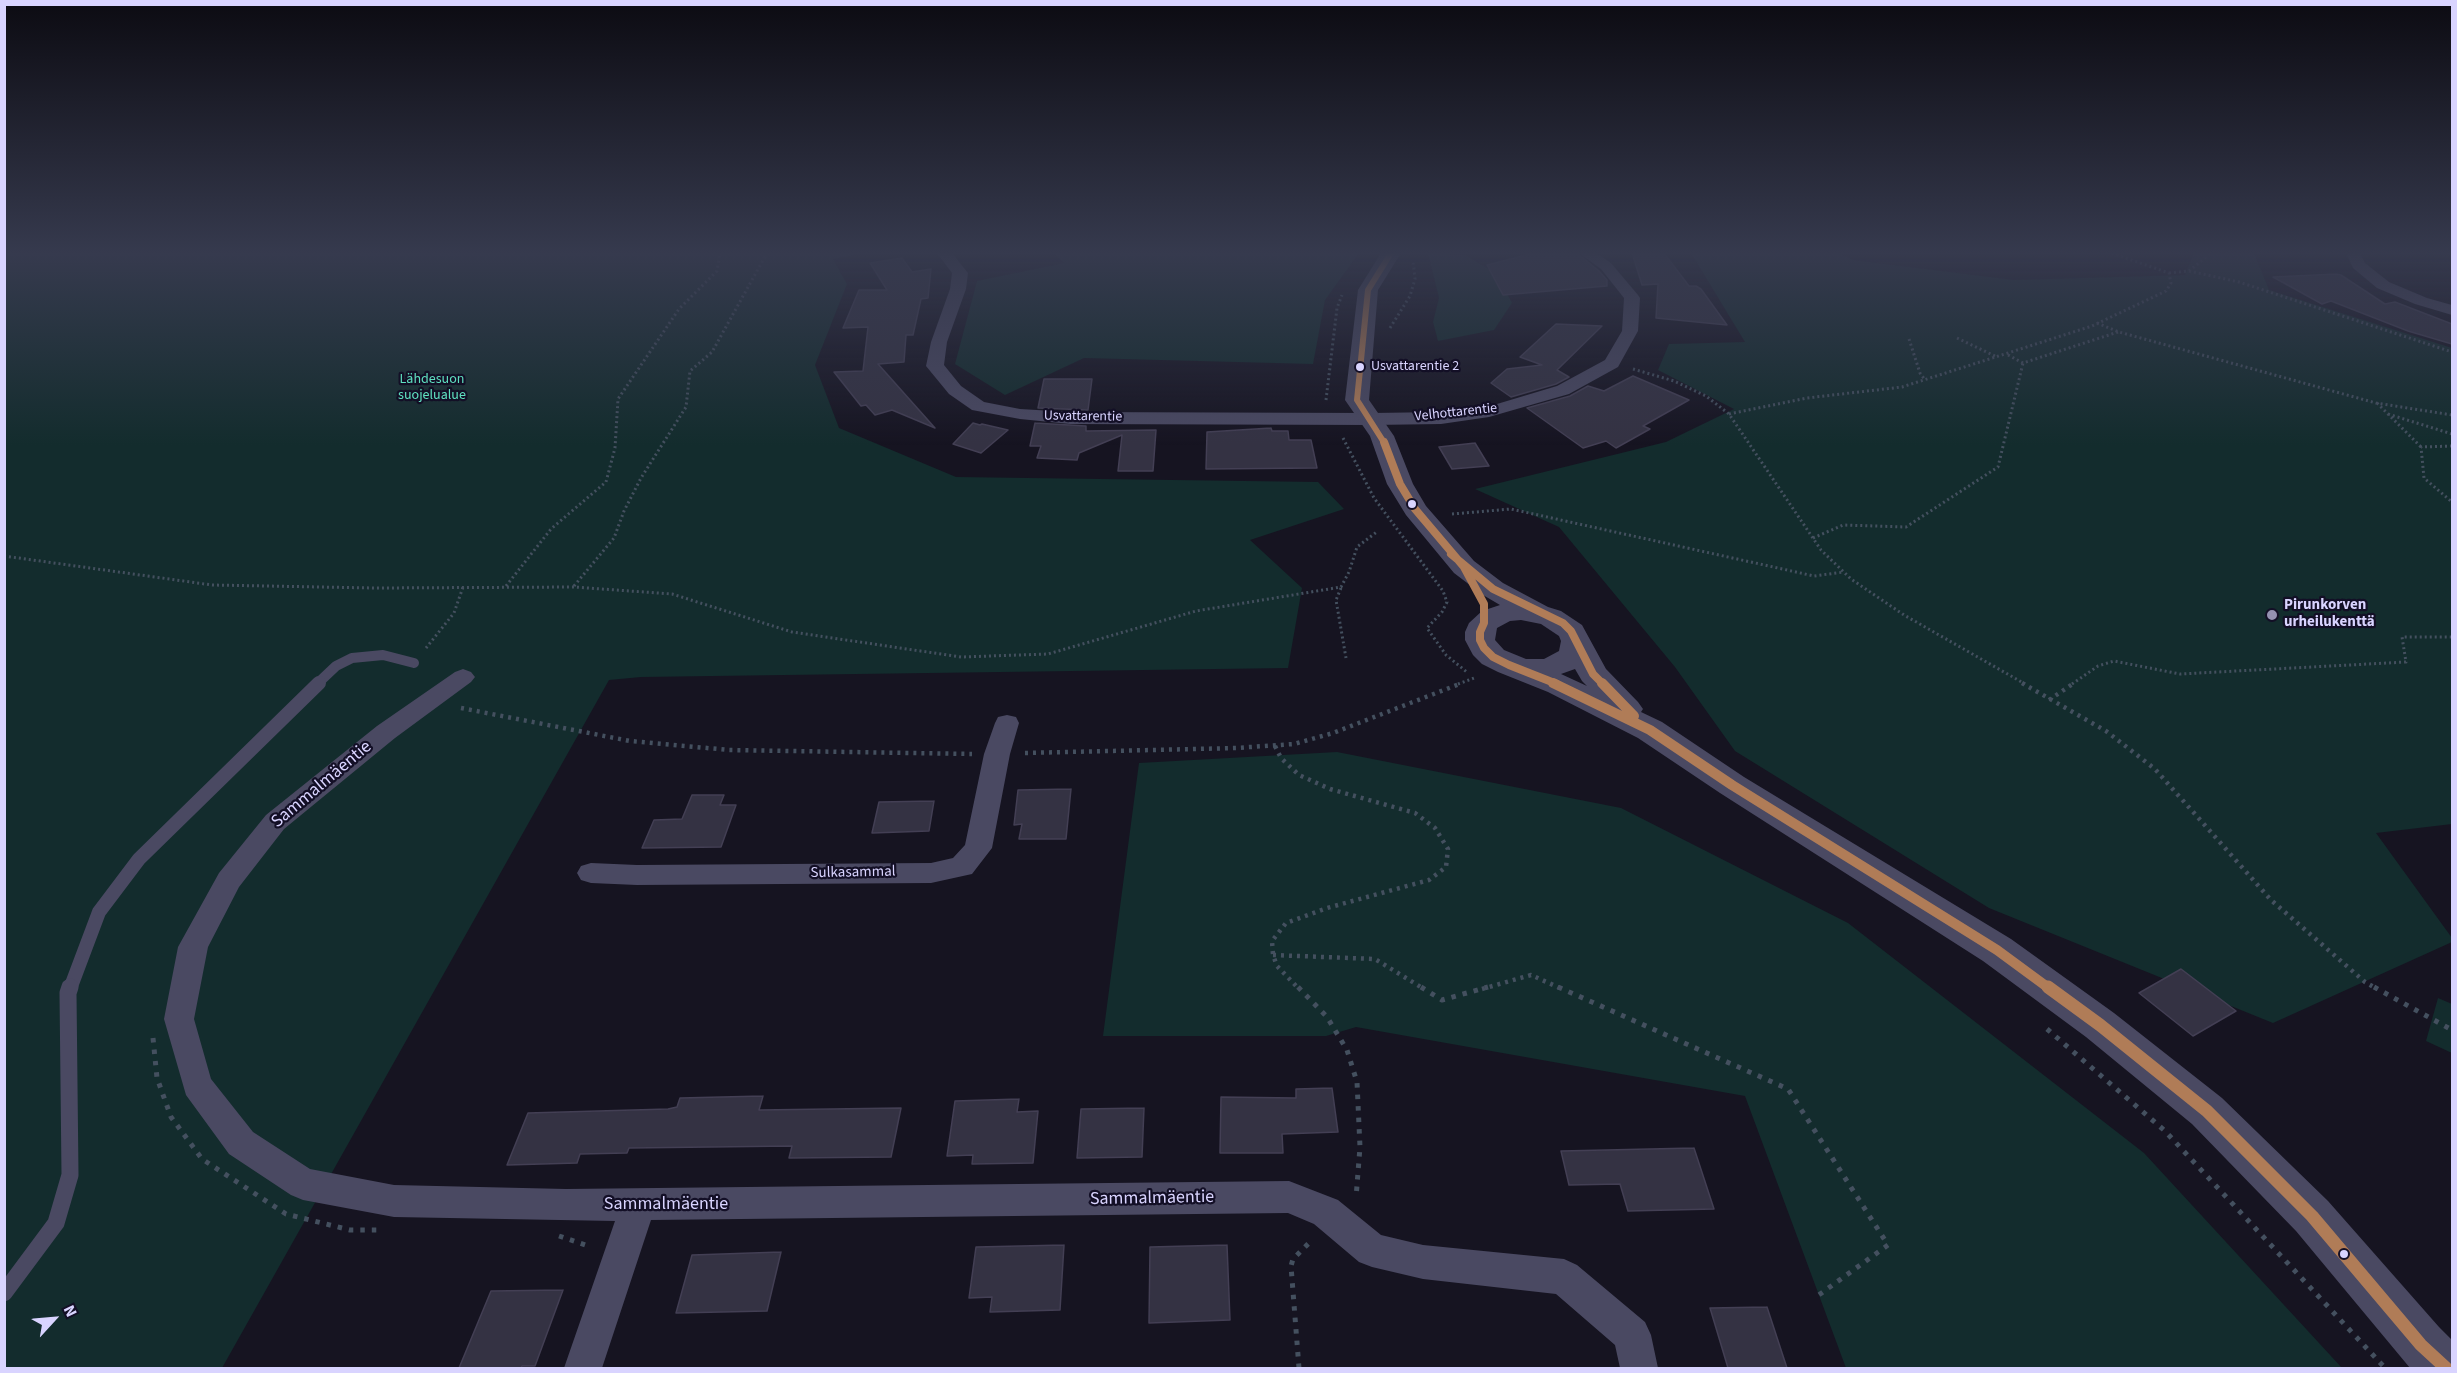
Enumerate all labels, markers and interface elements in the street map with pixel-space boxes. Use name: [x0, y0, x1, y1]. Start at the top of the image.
place label: Usvattarentie 2: [1371, 359, 1459, 375]
marker: Usvattarentie 2: [1354, 361, 1366, 373]
park label: Lähdesuon suojelualue: [398, 372, 466, 404]
street label: Velhottarentie: [1414, 400, 1498, 426]
street label: Usvattarentie: [1044, 408, 1122, 426]
unlabelled marker: [1406, 498, 1418, 510]
place label: Pirunkorven urheilukenttä: [2284, 597, 2375, 632]
marker: Pirunkorven urheilukenttä: [2265, 608, 2279, 622]
street label: Sammalmäentie: [267, 737, 377, 833]
street label: Sulkasammal: [810, 863, 896, 883]
street label: Sammalmäentie: [1090, 1187, 1214, 1211]
street label: Sammalmäentie: [604, 1194, 728, 1216]
unlabelled marker: [2338, 1248, 2350, 1260]
north arrow: [24, 1289, 84, 1349]
text: N: [58, 1301, 82, 1321]

